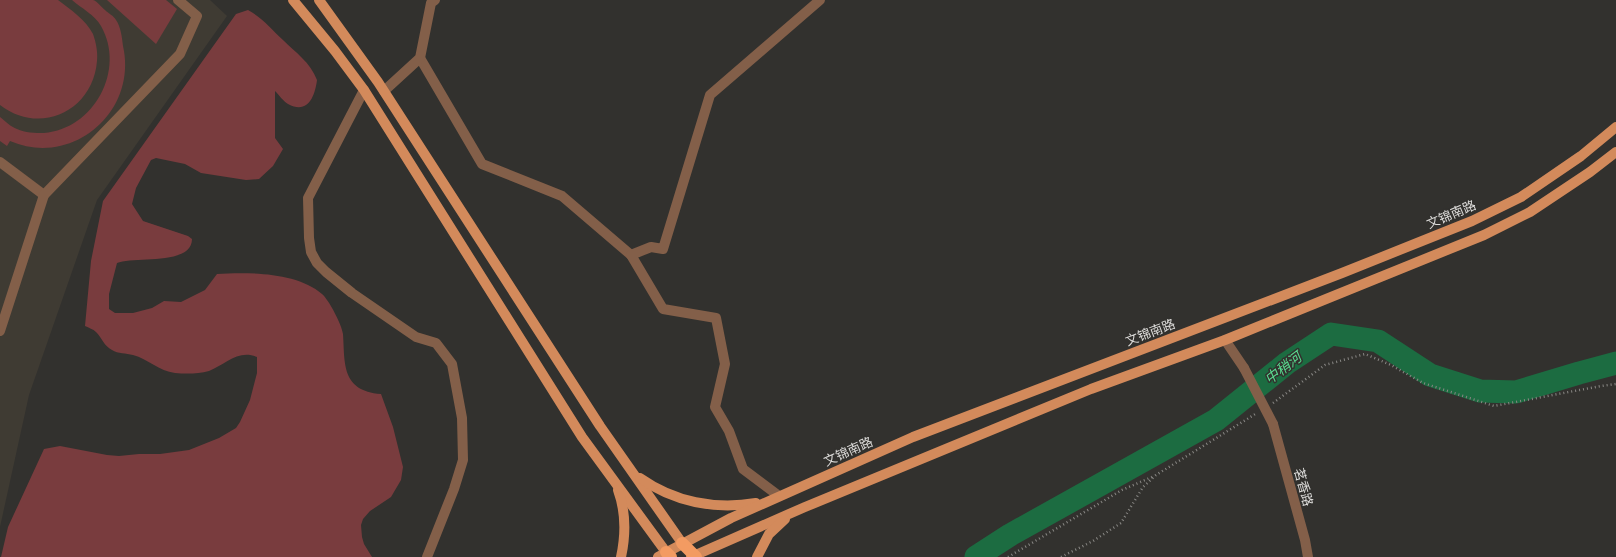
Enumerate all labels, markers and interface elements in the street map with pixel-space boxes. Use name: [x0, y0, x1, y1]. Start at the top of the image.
street label: 文锦南路: [1424, 197, 1478, 232]
street label: 文锦南路: [1123, 316, 1177, 349]
water label: 中稍河: [1261, 347, 1307, 387]
street label: 文锦南路: [821, 434, 875, 469]
street label: 茗香路: [1291, 466, 1316, 508]

